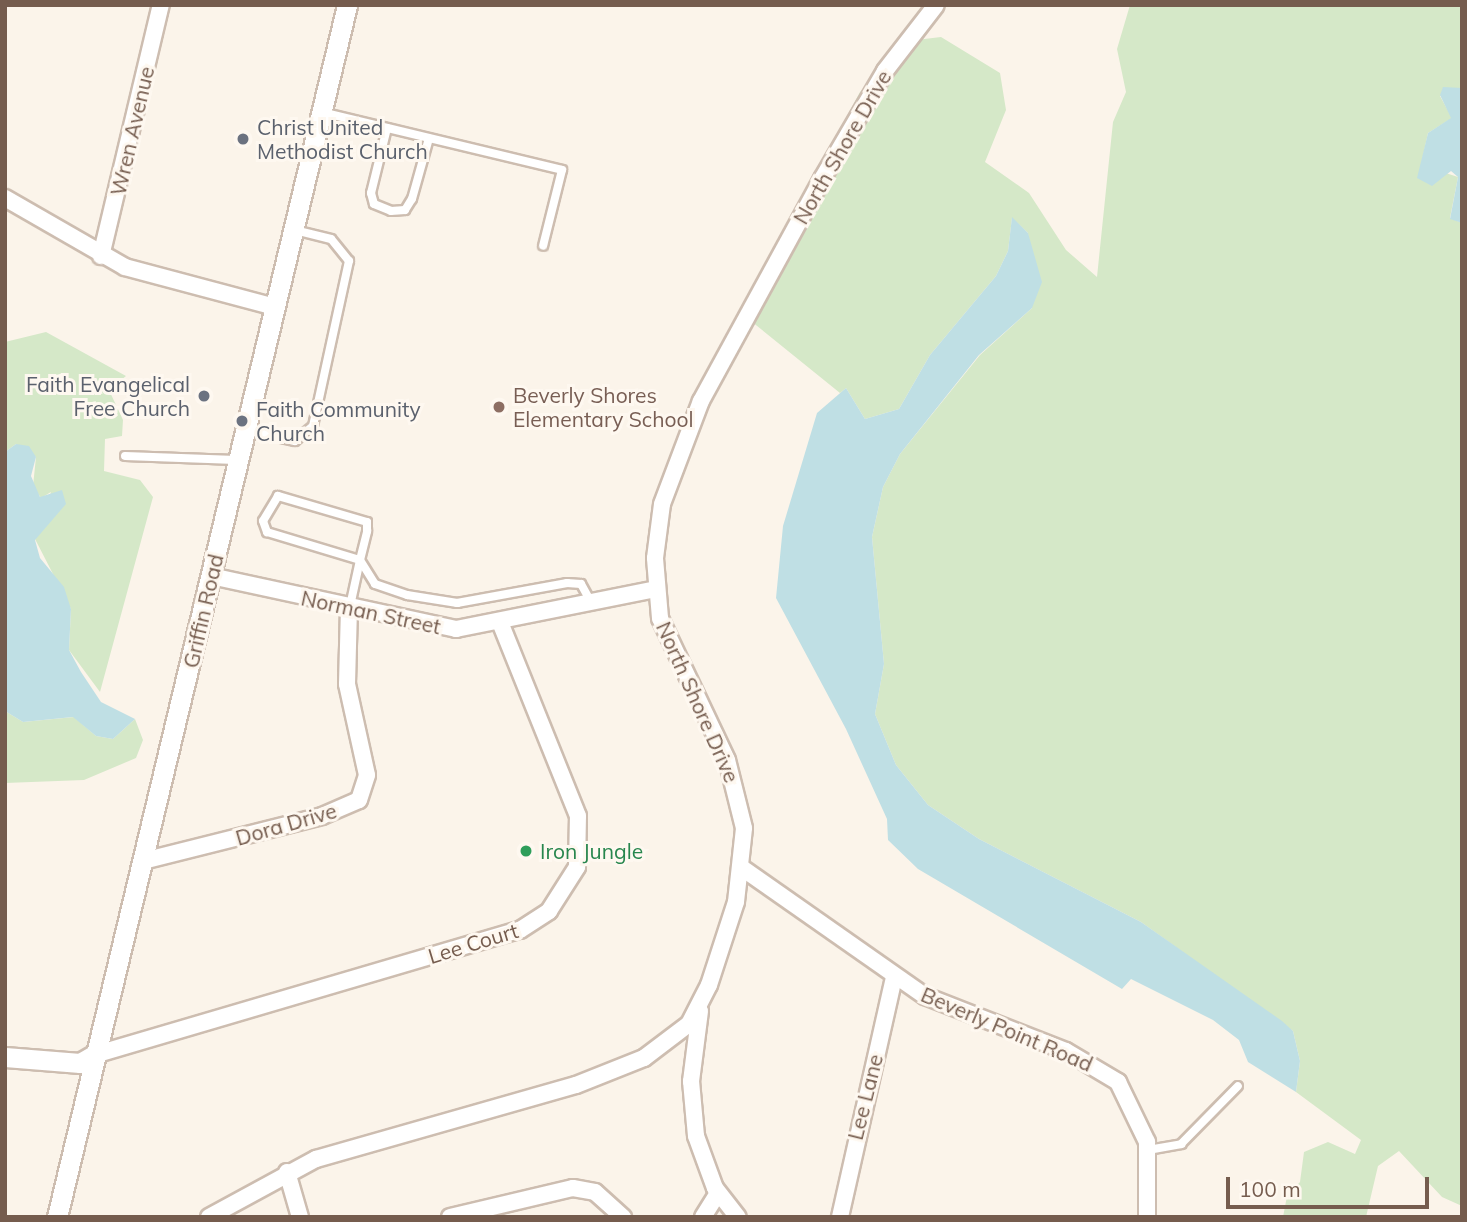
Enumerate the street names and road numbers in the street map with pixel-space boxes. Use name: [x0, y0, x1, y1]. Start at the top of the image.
street label: Wren Avenue: [105, 64, 159, 198]
street label: North Shore Drive: [788, 66, 896, 228]
street label: Griffin Road: [178, 552, 228, 670]
street label: Norman Street: [299, 585, 443, 639]
street label: North Shore Drive: [651, 618, 745, 786]
street label: Dora Drive: [233, 798, 339, 850]
street label: Lee Court: [425, 917, 521, 969]
street label: Beverly Point Road: [917, 981, 1097, 1077]
street label: Lee Lane: [842, 1052, 888, 1142]

